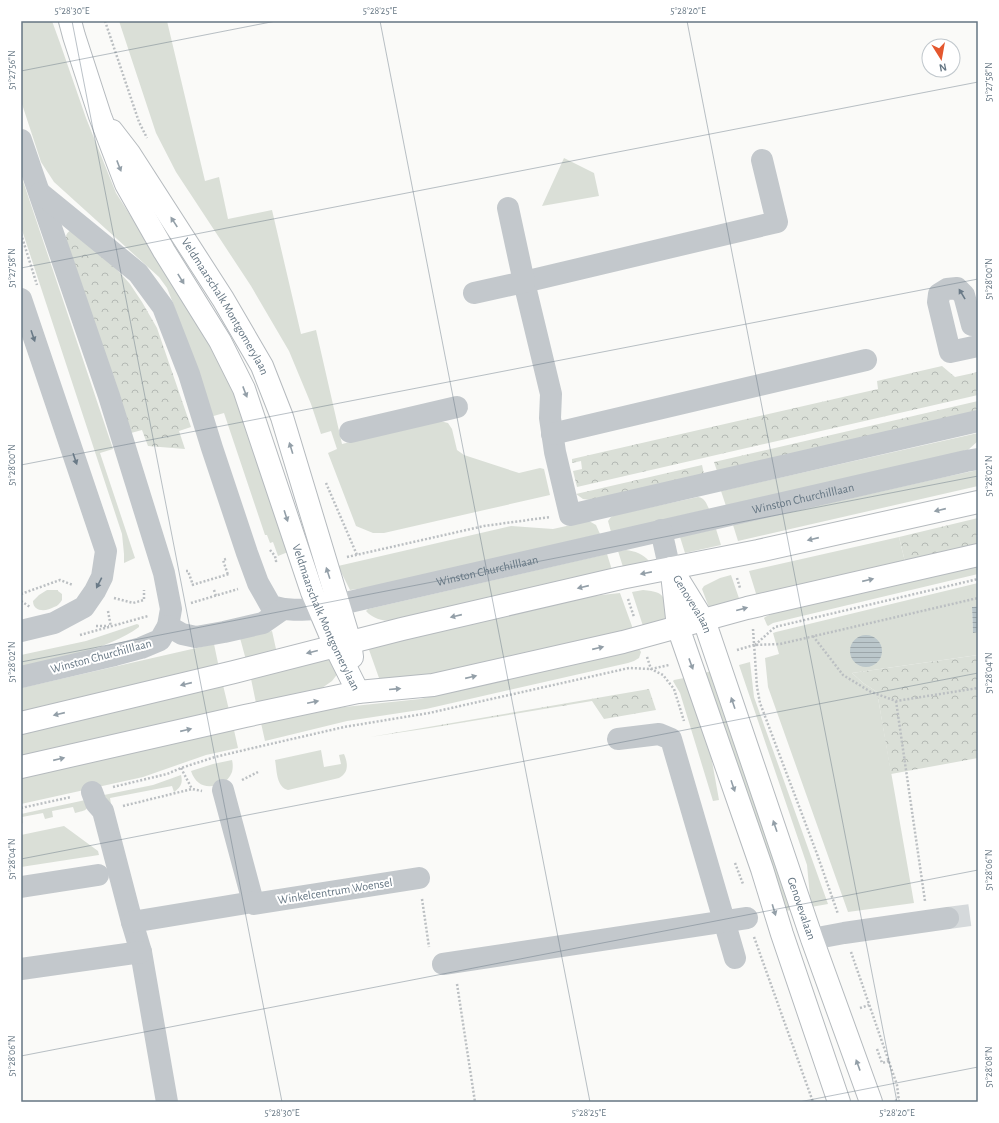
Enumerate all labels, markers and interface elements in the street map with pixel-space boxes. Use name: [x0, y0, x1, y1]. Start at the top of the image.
text: 5°28'30"E: [54, 6, 90, 16]
text: 5°28'25"E: [363, 6, 397, 16]
text: 5°28'20"E: [670, 6, 706, 16]
north arrow: [921, 38, 961, 78]
text: 51°27'56"N: [7, 50, 17, 90]
text: N: [938, 61, 948, 73]
text: 51°27'58"N: [984, 62, 994, 102]
one-way arrow: [116, 160, 122, 172]
one-way arrow: [170, 217, 178, 227]
street label: Veldmaarschalk Montgomerylaan: [179, 236, 271, 376]
text: 51°27'58"N: [7, 248, 17, 288]
text: 51°28'00"N: [984, 258, 994, 300]
one-way arrow: [178, 273, 185, 285]
one-way arrow: [958, 289, 966, 300]
one-way arrow: [31, 330, 37, 342]
one-way arrow: [242, 387, 248, 399]
one-way arrow: [288, 442, 294, 454]
text: 51°28'00"N: [7, 444, 17, 486]
one-way arrow: [72, 453, 78, 465]
text: 51°28'02"N: [984, 456, 994, 496]
street label: Winston Churchilllaan: [751, 481, 855, 516]
one-way arrow: [934, 508, 946, 514]
one-way arrow: [284, 510, 290, 522]
one-way arrow: [807, 536, 819, 542]
street label: Veldmaarschalk Montgomerylaan: [290, 543, 362, 692]
street label: Winston Churchilllaan: [435, 553, 539, 588]
one-way arrow: [325, 566, 331, 578]
one-way arrow: [640, 571, 652, 577]
street label: Genovevalaan: [671, 573, 714, 634]
one-way arrow: [96, 577, 102, 588]
one-way arrow: [862, 577, 874, 583]
one-way arrow: [576, 584, 588, 590]
one-way arrow: [735, 606, 748, 612]
one-way arrow: [450, 614, 462, 620]
street label: Winston Churchilllaan: [49, 637, 153, 675]
text: 51°28'02"N: [7, 642, 17, 682]
one-way arrow: [591, 644, 604, 650]
one-way arrow: [306, 649, 318, 655]
text: 51°28'04"N: [984, 652, 994, 694]
one-way arrow: [688, 658, 694, 670]
one-way arrow: [465, 673, 477, 679]
one-way arrow: [180, 681, 192, 687]
one-way arrow: [389, 685, 401, 692]
one-way arrow: [729, 697, 735, 709]
one-way arrow: [307, 698, 319, 704]
one-way arrow: [53, 711, 65, 717]
one-way arrow: [180, 726, 192, 732]
one-way arrow: [53, 755, 65, 761]
one-way arrow: [731, 781, 737, 793]
one-way arrow: [771, 820, 777, 832]
text: 51°28'04"N: [7, 838, 17, 880]
text: 51°28'06"N: [984, 849, 994, 891]
street label: Genovevalaan: [785, 875, 818, 941]
street label: Winkelcentrum Woensel: [277, 876, 393, 906]
one-way arrow: [771, 904, 777, 916]
text: 51°28'06"N: [7, 1035, 17, 1077]
text: 51°28'08"N: [984, 1046, 994, 1088]
one-way arrow: [854, 1059, 860, 1071]
text: 5°28'30"E: [264, 1108, 300, 1118]
text: 5°28'25"E: [572, 1108, 606, 1118]
text: 5°28'20"E: [879, 1108, 915, 1118]

